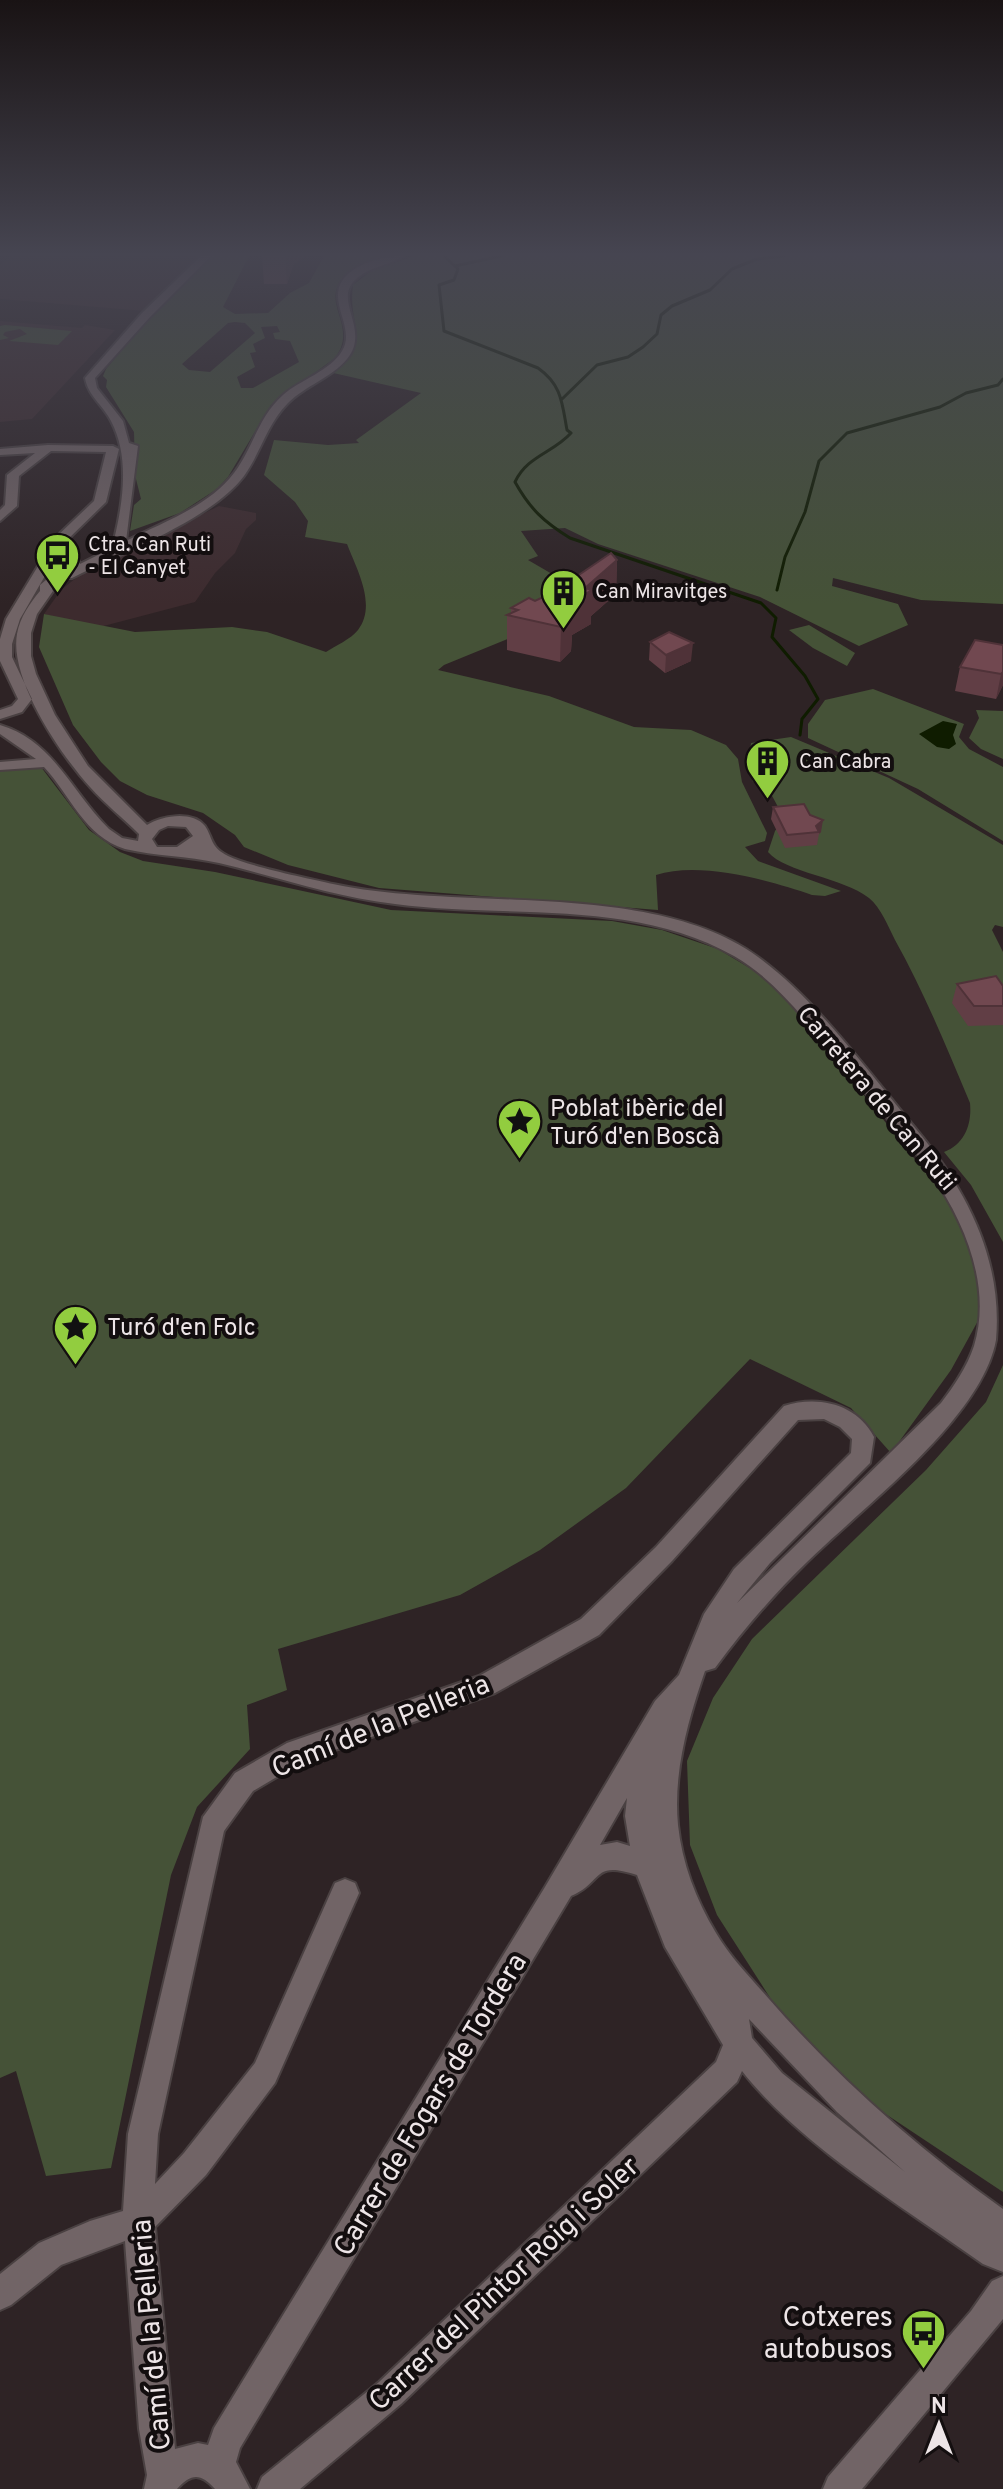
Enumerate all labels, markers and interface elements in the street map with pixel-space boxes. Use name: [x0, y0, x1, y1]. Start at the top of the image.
bus stop icon: Ctra. Can Ruti - El Canyet: [33, 532, 81, 595]
place label: Ctra. Can Ruti - El Canyet: [88, 533, 211, 582]
building icon: Can Miravitges: [540, 567, 588, 630]
place label: Can Miravitges: [595, 580, 727, 606]
building icon: Can Cabra: [744, 737, 792, 800]
place label: Can Cabra: [799, 750, 891, 776]
street label: Carretera de Can Ruti: [790, 1001, 961, 1198]
place label: Poblat ibèric del Turó d'en Boscà: [550, 1095, 724, 1153]
place icon: Poblat ibèric del Turó d'en Boscà: [495, 1098, 543, 1161]
place icon: Turó d'en Folc: [52, 1303, 100, 1366]
place label: Turó d'en Folc: [107, 1314, 256, 1344]
street label: Camí de la Pelleria: [267, 1668, 495, 1788]
street label: Carrer de Fogars de Tordera: [327, 1947, 536, 2264]
street label: Carrer del Pintor Roig i Soler: [362, 2150, 648, 2420]
street label: Camí de la Pelleria: [125, 2218, 181, 2452]
place label: Cotxeres autobusos: [764, 2301, 893, 2369]
bus stop icon: Cotxeres autobusos: [900, 2308, 948, 2371]
north arrow: [899, 2385, 979, 2465]
text: N: [931, 2394, 947, 2421]

